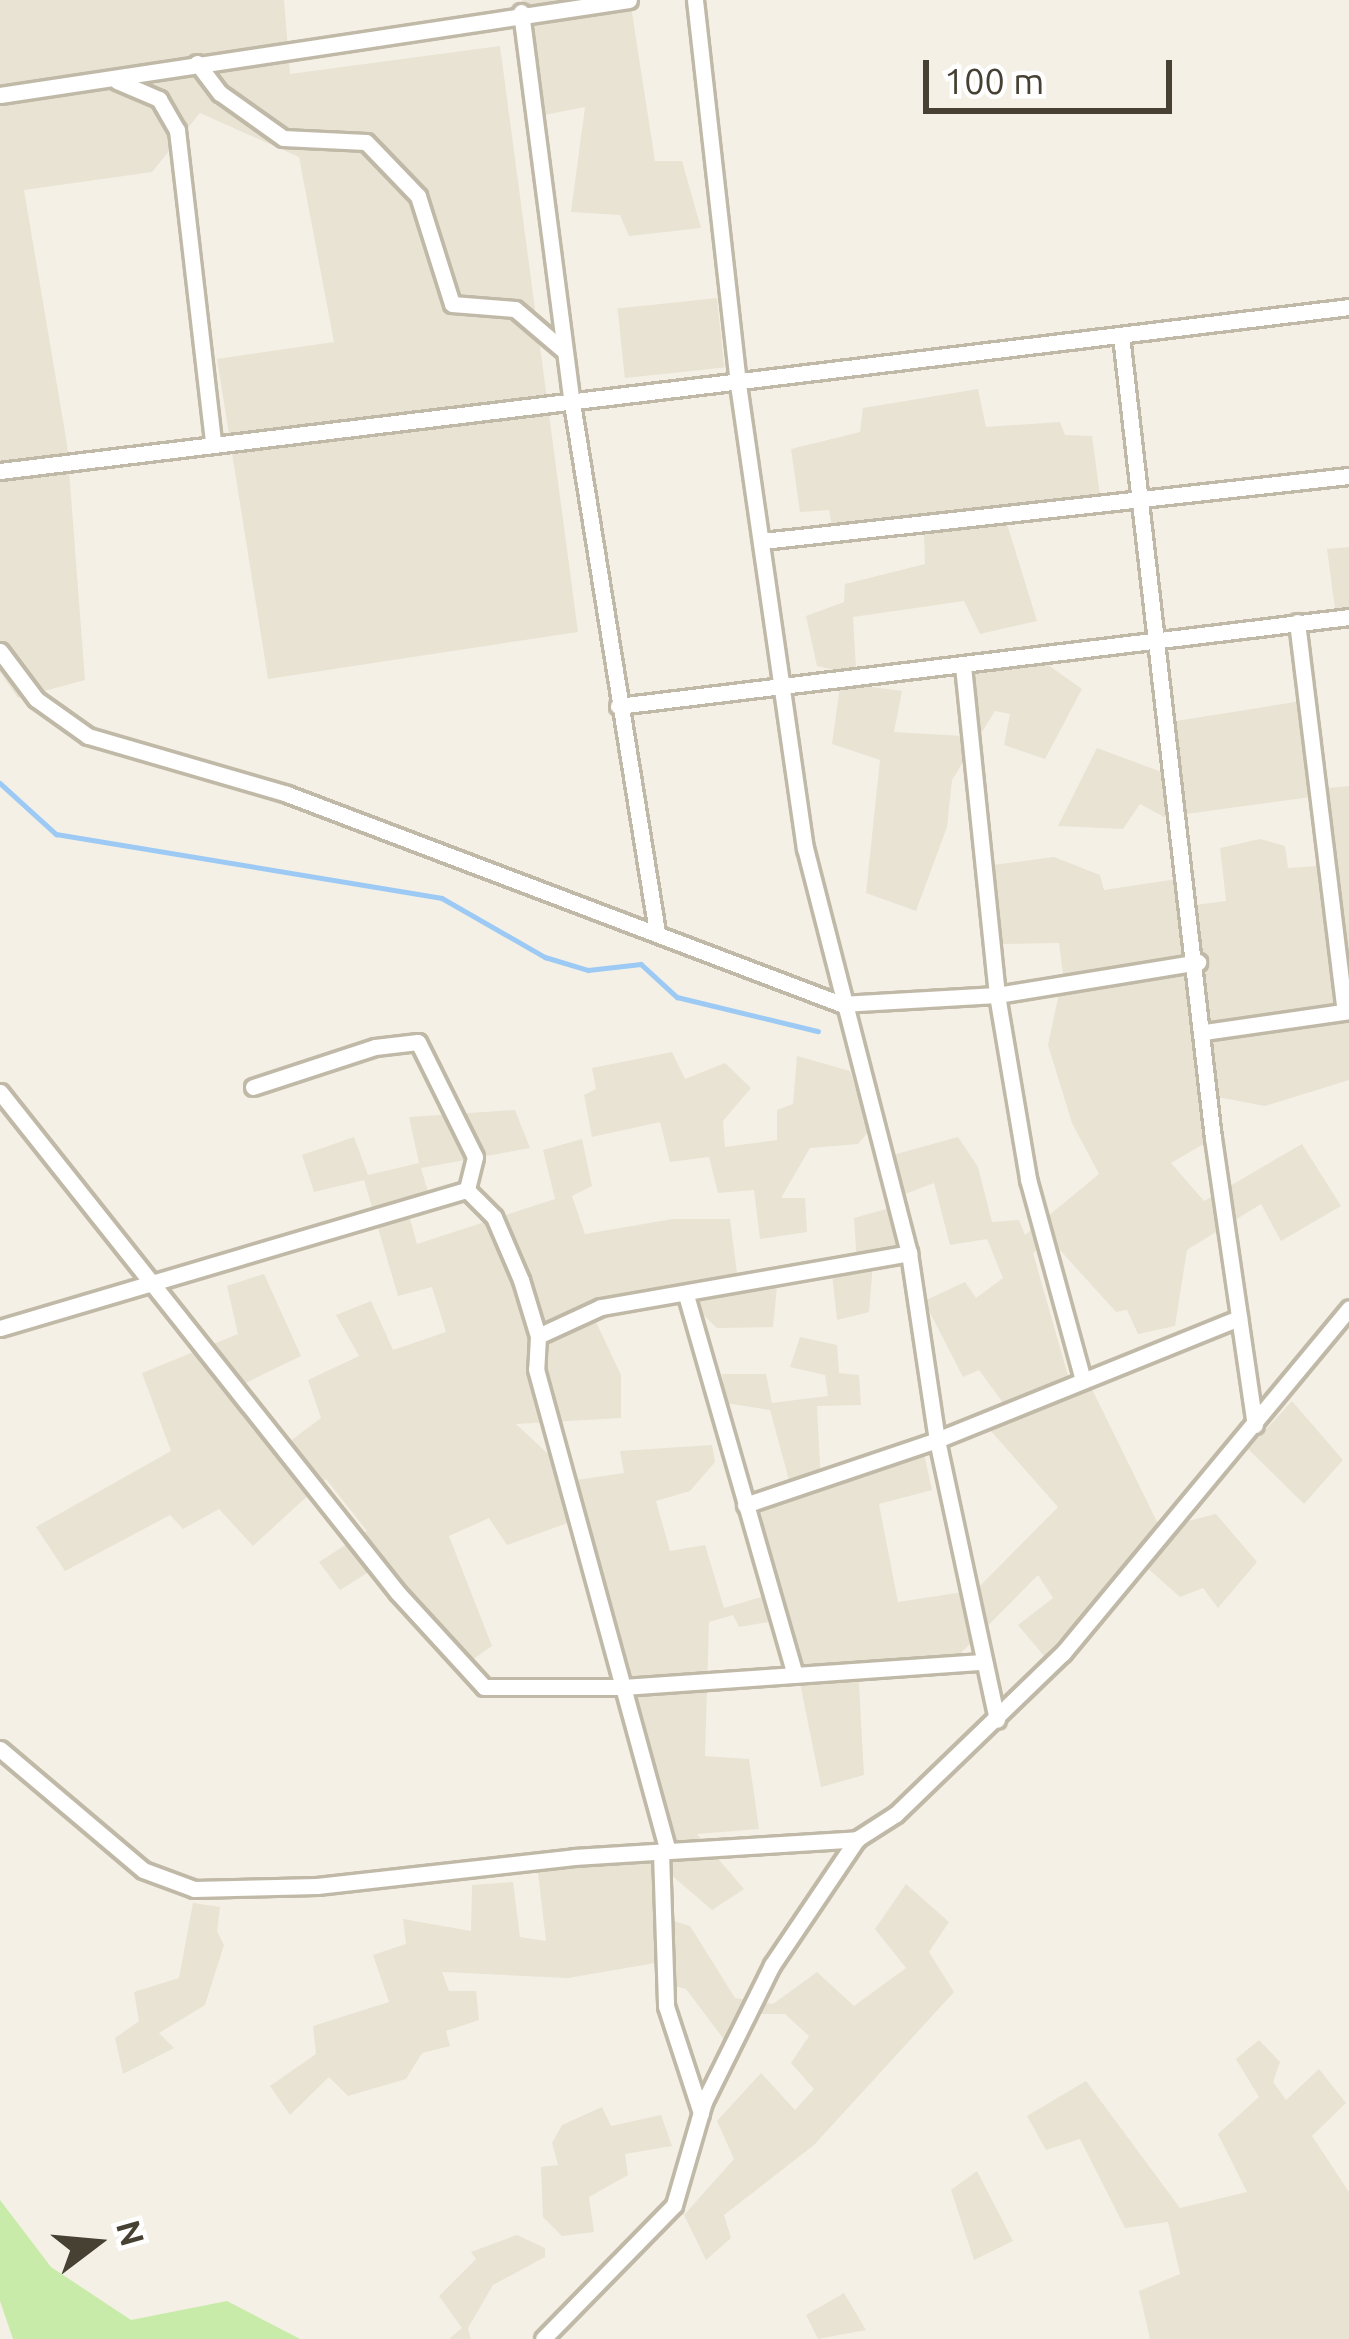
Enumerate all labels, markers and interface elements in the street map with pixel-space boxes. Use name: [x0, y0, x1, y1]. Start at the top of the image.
scale bar: [929, 36, 1178, 110]
text: 100 m: [944, 60, 1044, 101]
north arrow: [36, 2183, 156, 2303]
text: N: [110, 2216, 152, 2250]

